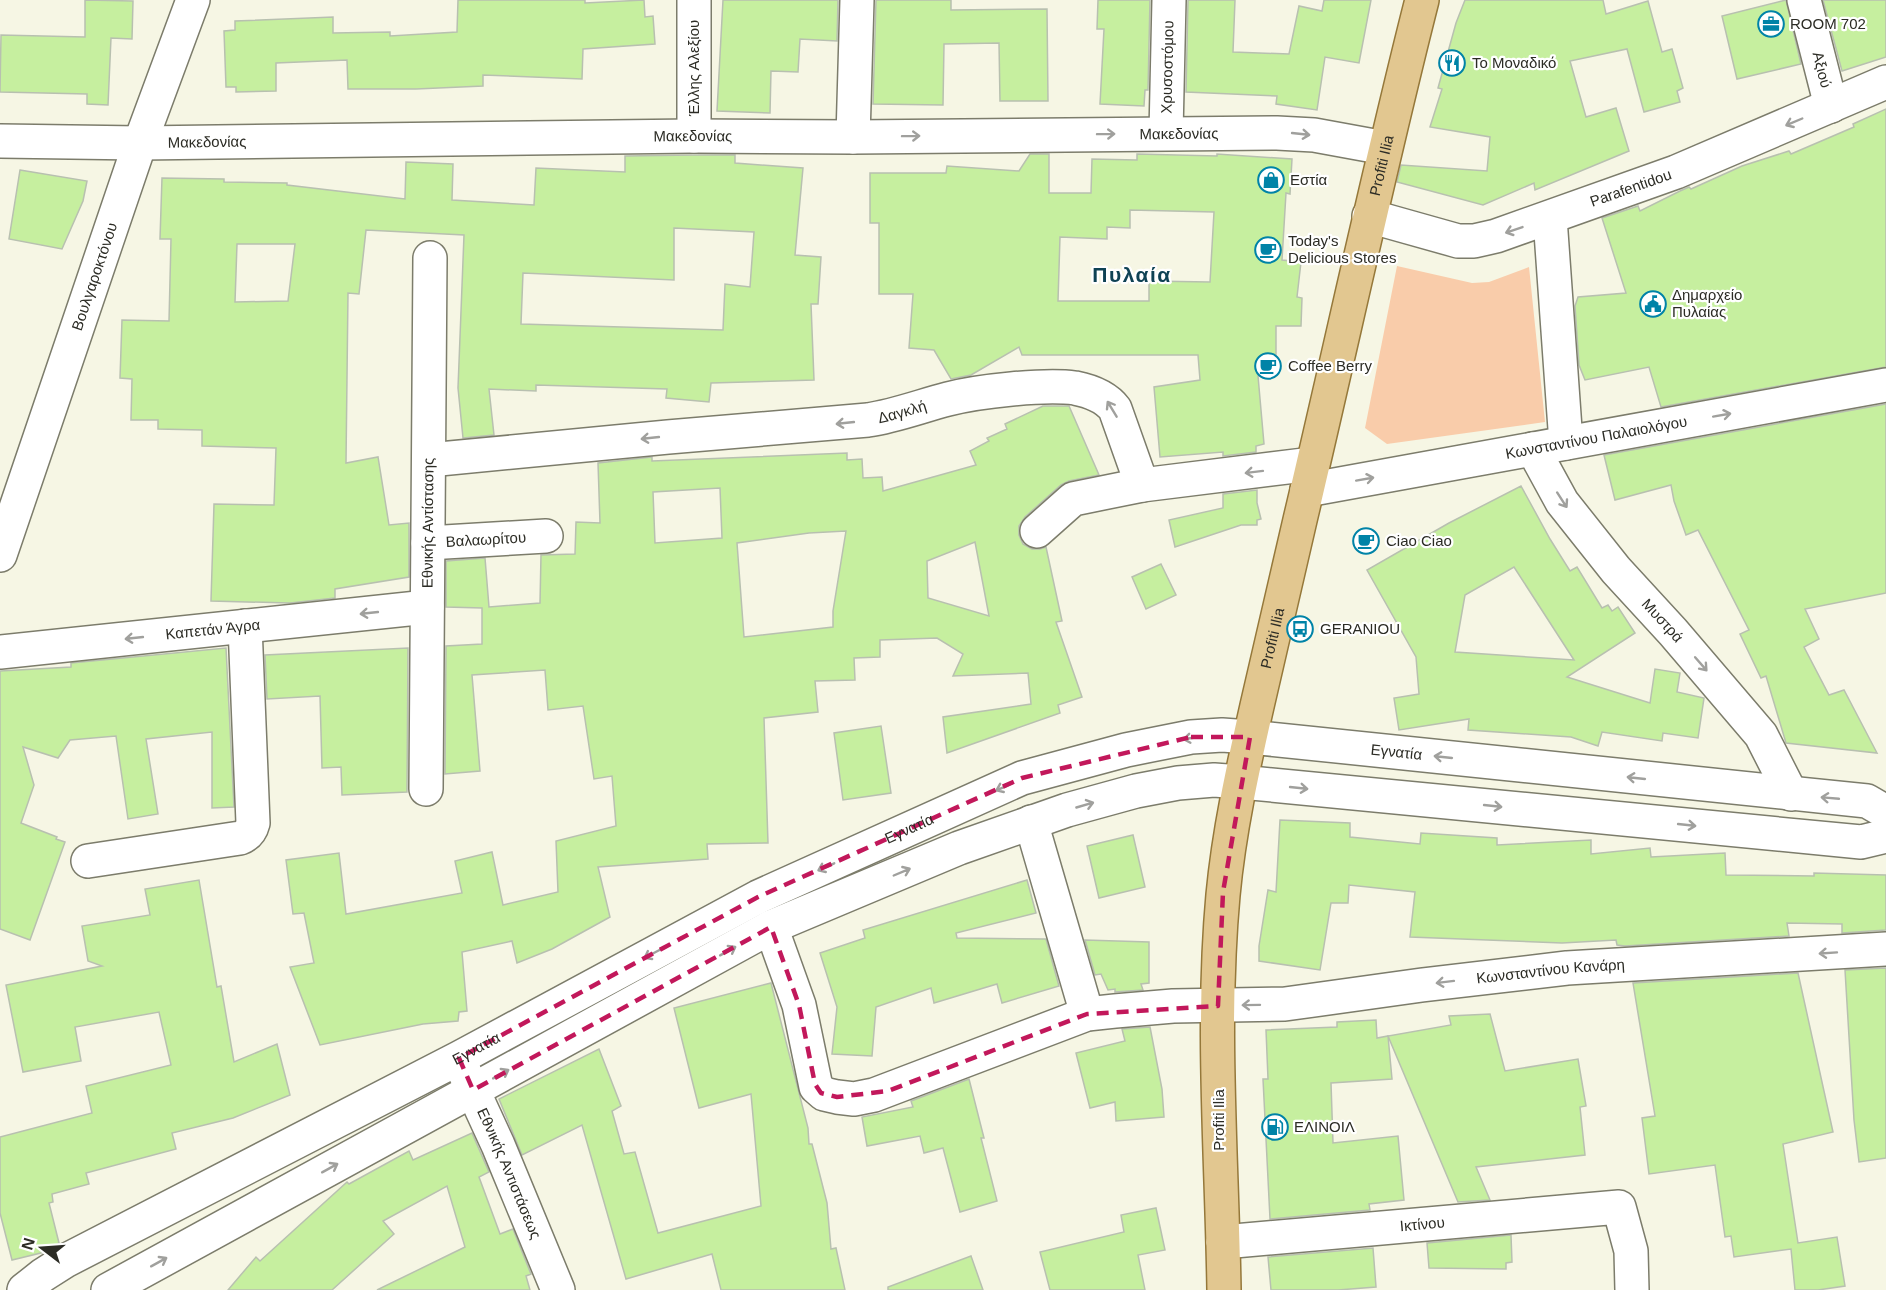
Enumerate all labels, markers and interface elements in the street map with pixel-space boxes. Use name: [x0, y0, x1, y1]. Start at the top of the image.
office icon: ROOM 702: [1756, 9, 1786, 39]
place label: ROOM 702: [1790, 15, 1866, 32]
street label: Έλλης Αλεξίου: [685, 20, 702, 117]
street label: Χρυσοστόμου: [1157, 20, 1177, 114]
restaurant icon: Το Μοναδικό: [1437, 48, 1467, 78]
street label: Αξιού: [1809, 50, 1835, 89]
place label: Το Μοναδικό: [1472, 54, 1556, 71]
one-way arrow: [1785, 116, 1803, 128]
street label: Μακεδονίας: [1139, 125, 1218, 142]
street label: Μακεδονίας: [653, 127, 732, 145]
one-way arrow: [1096, 128, 1116, 140]
one-way arrow: [1291, 129, 1311, 140]
one-way arrow: [901, 131, 921, 142]
street label: Μακεδονίας: [167, 133, 246, 151]
street label: Profiti Ilia: [1366, 133, 1397, 198]
shop icon: Εστία: [1256, 165, 1286, 195]
street label: Parafentidou: [1588, 165, 1674, 210]
place label: Εστία: [1290, 171, 1328, 188]
street label: Βουλγαροκτόνου: [68, 220, 120, 333]
one-way arrow: [1505, 225, 1524, 236]
place label: Today's Delicious Stores: [1288, 232, 1396, 266]
cafe icon: Today's Delicious Stores: [1253, 235, 1283, 265]
district label: Πυλαία: [1092, 263, 1172, 286]
place label: Δημαρχείο Πυλαίας: [1672, 286, 1742, 320]
public building icon: Δημαρχείο Πυλαίας: [1638, 289, 1668, 319]
cafe icon: Coffee Berry: [1253, 351, 1283, 381]
place label: Coffee Berry: [1288, 357, 1372, 374]
street label: Δαγκλή: [876, 397, 928, 426]
one-way arrow: [1106, 401, 1118, 418]
one-way arrow: [1712, 409, 1731, 420]
street label: Κωνσταντίνου Παλαιολόγου: [1504, 412, 1688, 462]
one-way arrow: [835, 418, 855, 429]
one-way arrow: [641, 433, 661, 444]
street label: Εθνικής Αντίστασης: [419, 458, 436, 588]
one-way arrow: [1245, 466, 1264, 477]
one-way arrow: [1354, 473, 1374, 484]
one-way arrow: [1556, 491, 1568, 508]
cafe icon: Ciao Ciao: [1351, 526, 1381, 556]
street label: Βαλαωρίτου: [445, 528, 527, 550]
place label: Ciao Ciao: [1386, 532, 1452, 549]
street label: Μυστρά: [1639, 595, 1687, 646]
street label: Profiti Ilia: [1257, 605, 1288, 670]
one-way arrow: [360, 608, 380, 619]
bus stop icon: GERANIOU: [1285, 614, 1315, 644]
street label: Καπετάν Άγρα: [165, 616, 261, 643]
place label: GERANIOU: [1320, 620, 1400, 637]
one-way arrow: [124, 633, 144, 644]
one-way arrow: [1694, 656, 1708, 671]
one-way arrow: [1183, 732, 1202, 743]
street label: Εγνατία: [1370, 741, 1423, 763]
one-way arrow: [1433, 751, 1453, 762]
one-way arrow: [1627, 772, 1647, 783]
one-way arrow: [995, 781, 1013, 793]
one-way arrow: [1288, 783, 1308, 794]
one-way arrow: [1821, 792, 1841, 803]
one-way arrow: [1075, 799, 1094, 810]
one-way arrow: [1482, 801, 1502, 812]
street label: Εγνατία: [882, 810, 936, 847]
one-way arrow: [1677, 820, 1696, 831]
one-way arrow: [817, 862, 835, 873]
one-way arrow: [892, 866, 911, 877]
one-way arrow: [718, 945, 736, 956]
one-way arrow: [1818, 948, 1838, 959]
one-way arrow: [643, 949, 661, 961]
street label: Κωνσταντίνου Κανάρη: [1475, 956, 1625, 987]
one-way arrow: [1435, 977, 1455, 988]
one-way arrow: [1242, 1000, 1262, 1011]
street label: Εγνατία: [449, 1028, 503, 1068]
one-way arrow: [492, 1068, 509, 1080]
street label: Profiti Ilia: [1210, 1089, 1227, 1151]
street label: Εθνικής Αντιστάσεως: [474, 1105, 545, 1241]
fuel station icon: ΕΛΙΝΟΙΛ: [1260, 1112, 1290, 1142]
place label: ΕΛΙΝΟΙΛ: [1294, 1118, 1355, 1135]
one-way arrow: [321, 1162, 338, 1174]
street label: Ικτίνου: [1399, 1213, 1445, 1234]
north arrow: [12, 1218, 72, 1278]
text: N: [18, 1236, 38, 1252]
one-way arrow: [150, 1256, 167, 1268]

